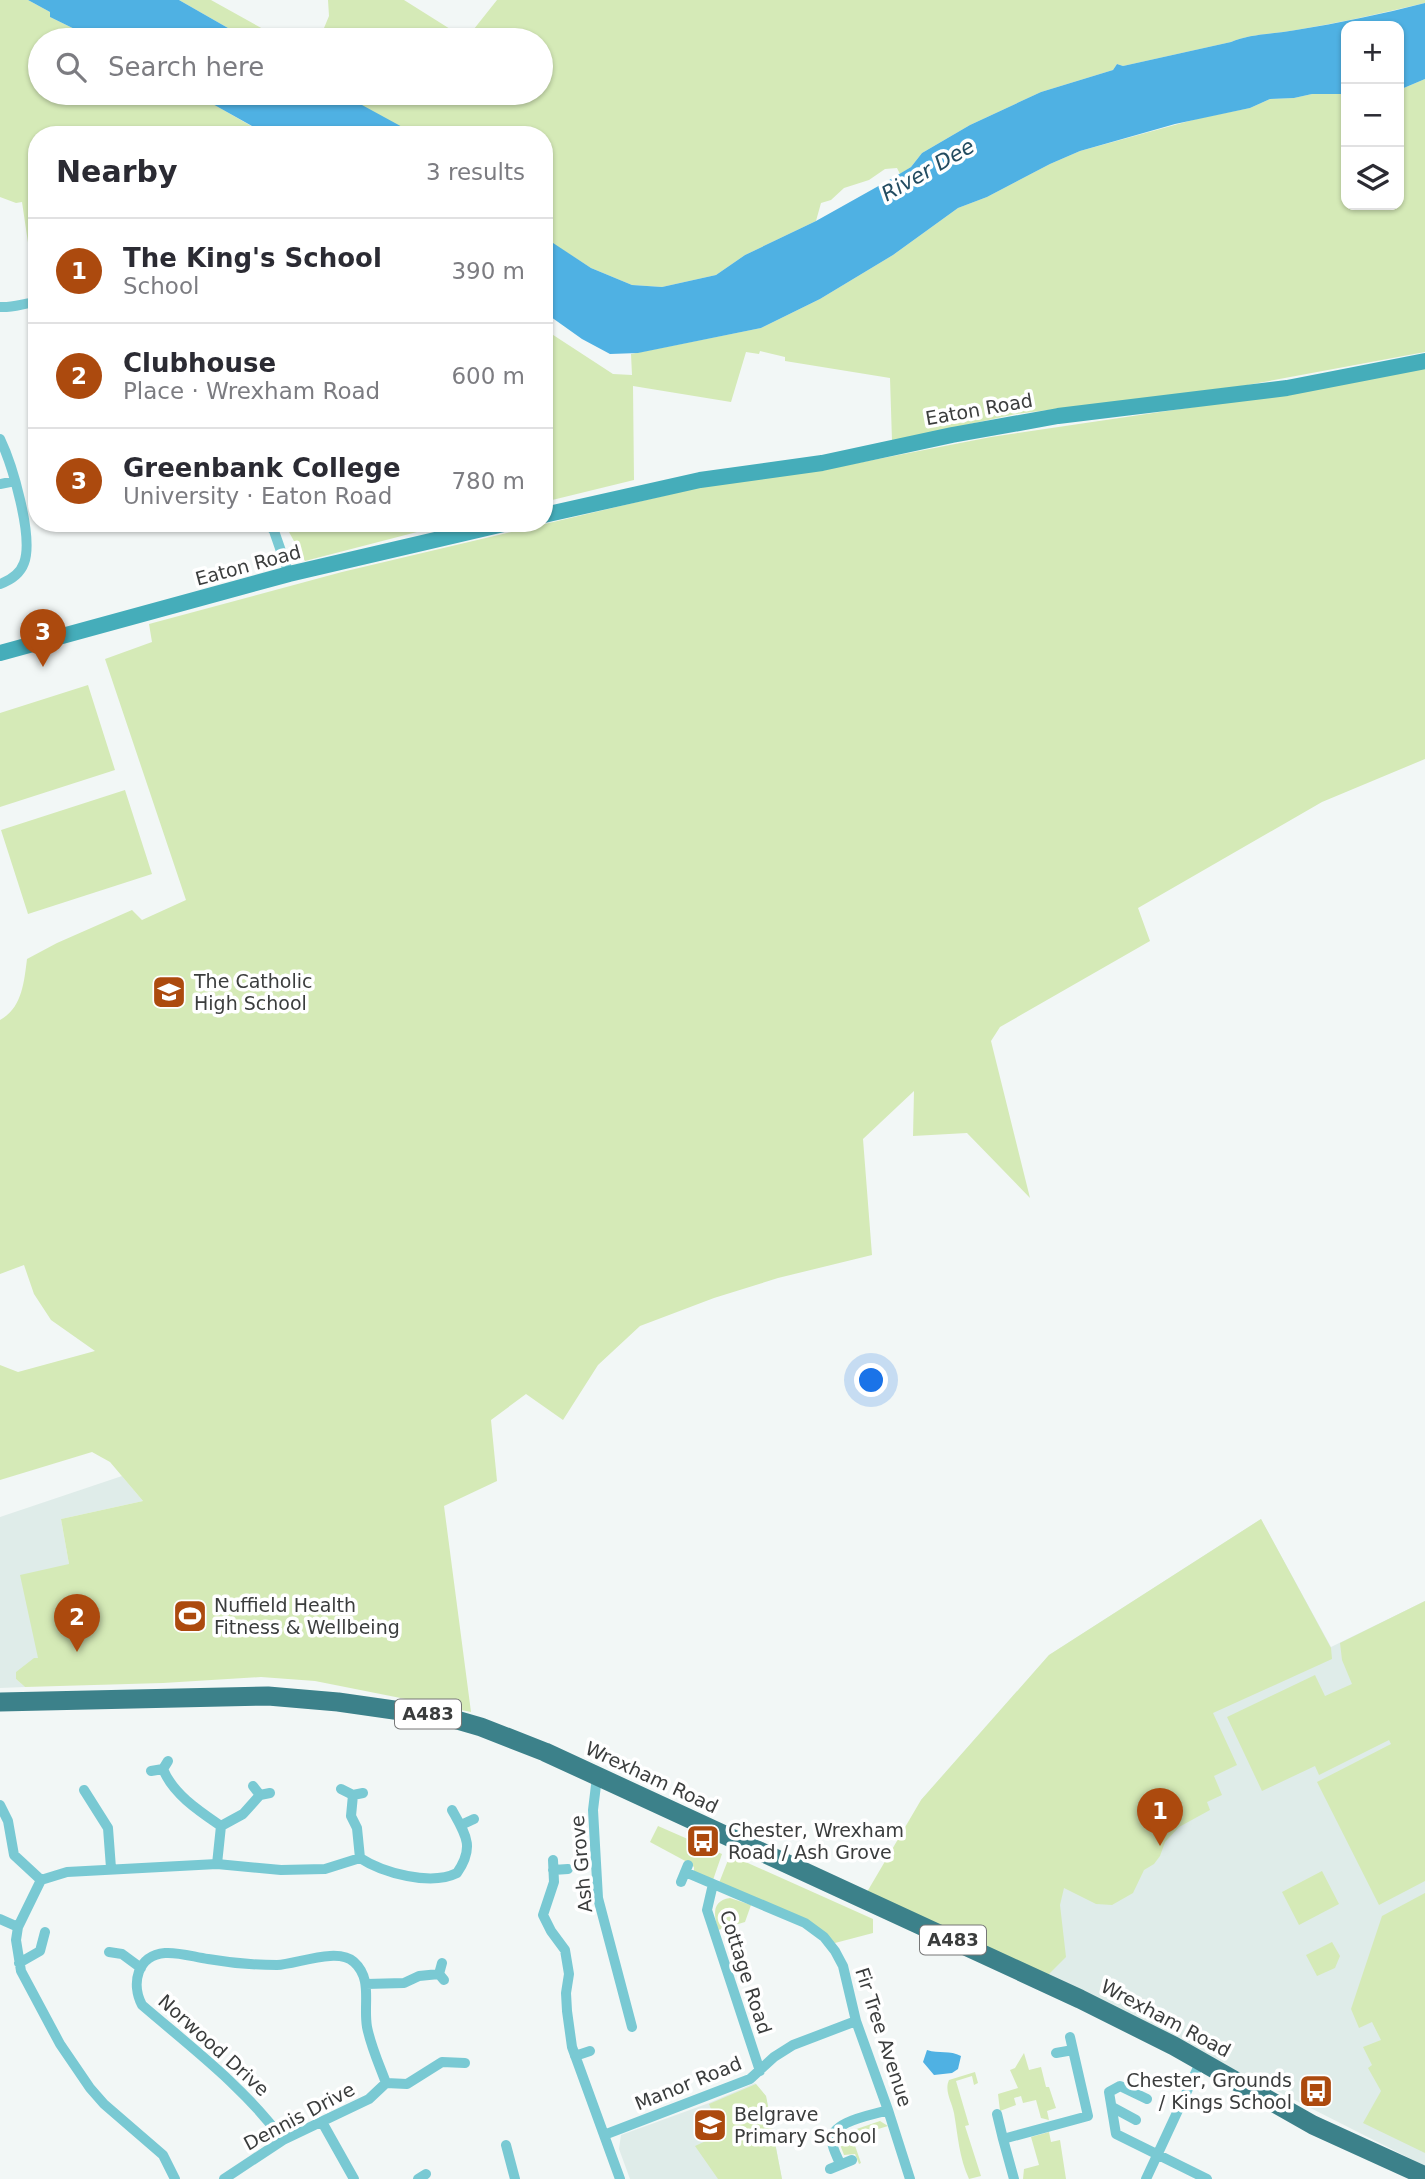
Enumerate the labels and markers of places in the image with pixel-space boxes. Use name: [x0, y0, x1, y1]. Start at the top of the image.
pin: 3: [20, 609, 66, 667]
place label: The Catholic High School: [193, 970, 312, 1014]
school or university icon: The Catholic High School: [150, 973, 188, 1011]
pin: 2: [54, 1594, 100, 1652]
place label: Nuffield Health Fitness & Wellbeing: [214, 1594, 400, 1638]
sports icon: Nuffield Health Fitness & Wellbeing: [171, 1597, 209, 1635]
pin: 1: [1137, 1788, 1183, 1846]
place label: Chester, Wrexham Road / Ash Grove: [728, 1819, 904, 1863]
bus stop icon: Chester, Wrexham Road / Ash Grove: [684, 1822, 722, 1860]
place label: Chester, Grounds / Kings School: [1126, 2069, 1292, 2113]
bus stop icon: Chester, Grounds / Kings School: [1297, 2072, 1335, 2110]
place label: Belgrave Primary School: [734, 2103, 877, 2147]
school or university icon: Belgrave Primary School: [691, 2106, 729, 2144]

